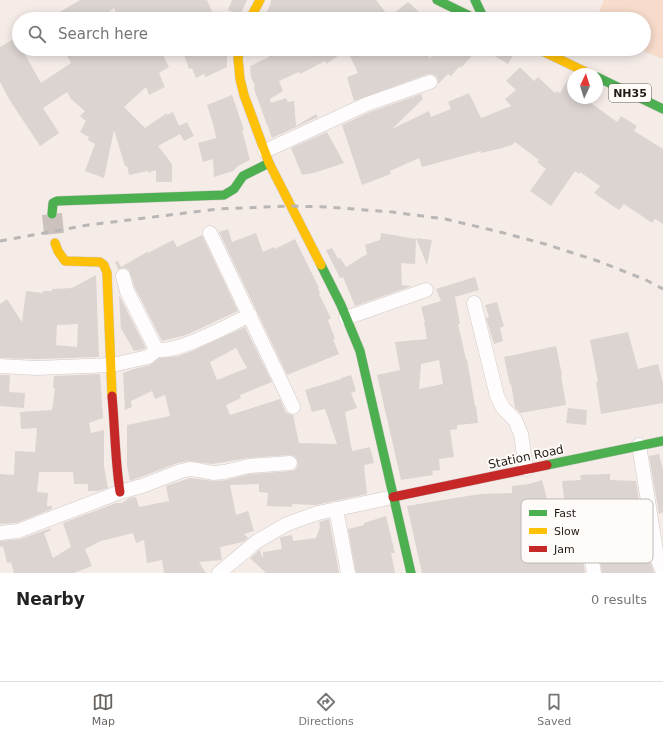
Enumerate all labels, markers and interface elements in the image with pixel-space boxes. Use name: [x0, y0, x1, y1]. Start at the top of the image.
search box: [12, 12, 651, 56]
icon: search: [26, 23, 48, 45]
text: Search here: [58, 25, 148, 43]
north arrow: [567, 68, 603, 104]
road number: NH35: [609, 84, 651, 102]
street label: Station Road: [487, 442, 565, 472]
legend: [521, 499, 653, 563]
text: Fast: [554, 507, 577, 520]
text: Slow: [554, 525, 580, 538]
text: Jam: [553, 543, 575, 556]
text: Nearby: [16, 589, 85, 609]
text: 0 results: [591, 592, 647, 607]
tab: Map: [92, 691, 115, 728]
tab: Directions: [298, 691, 354, 728]
tab: Saved: [537, 691, 571, 728]

